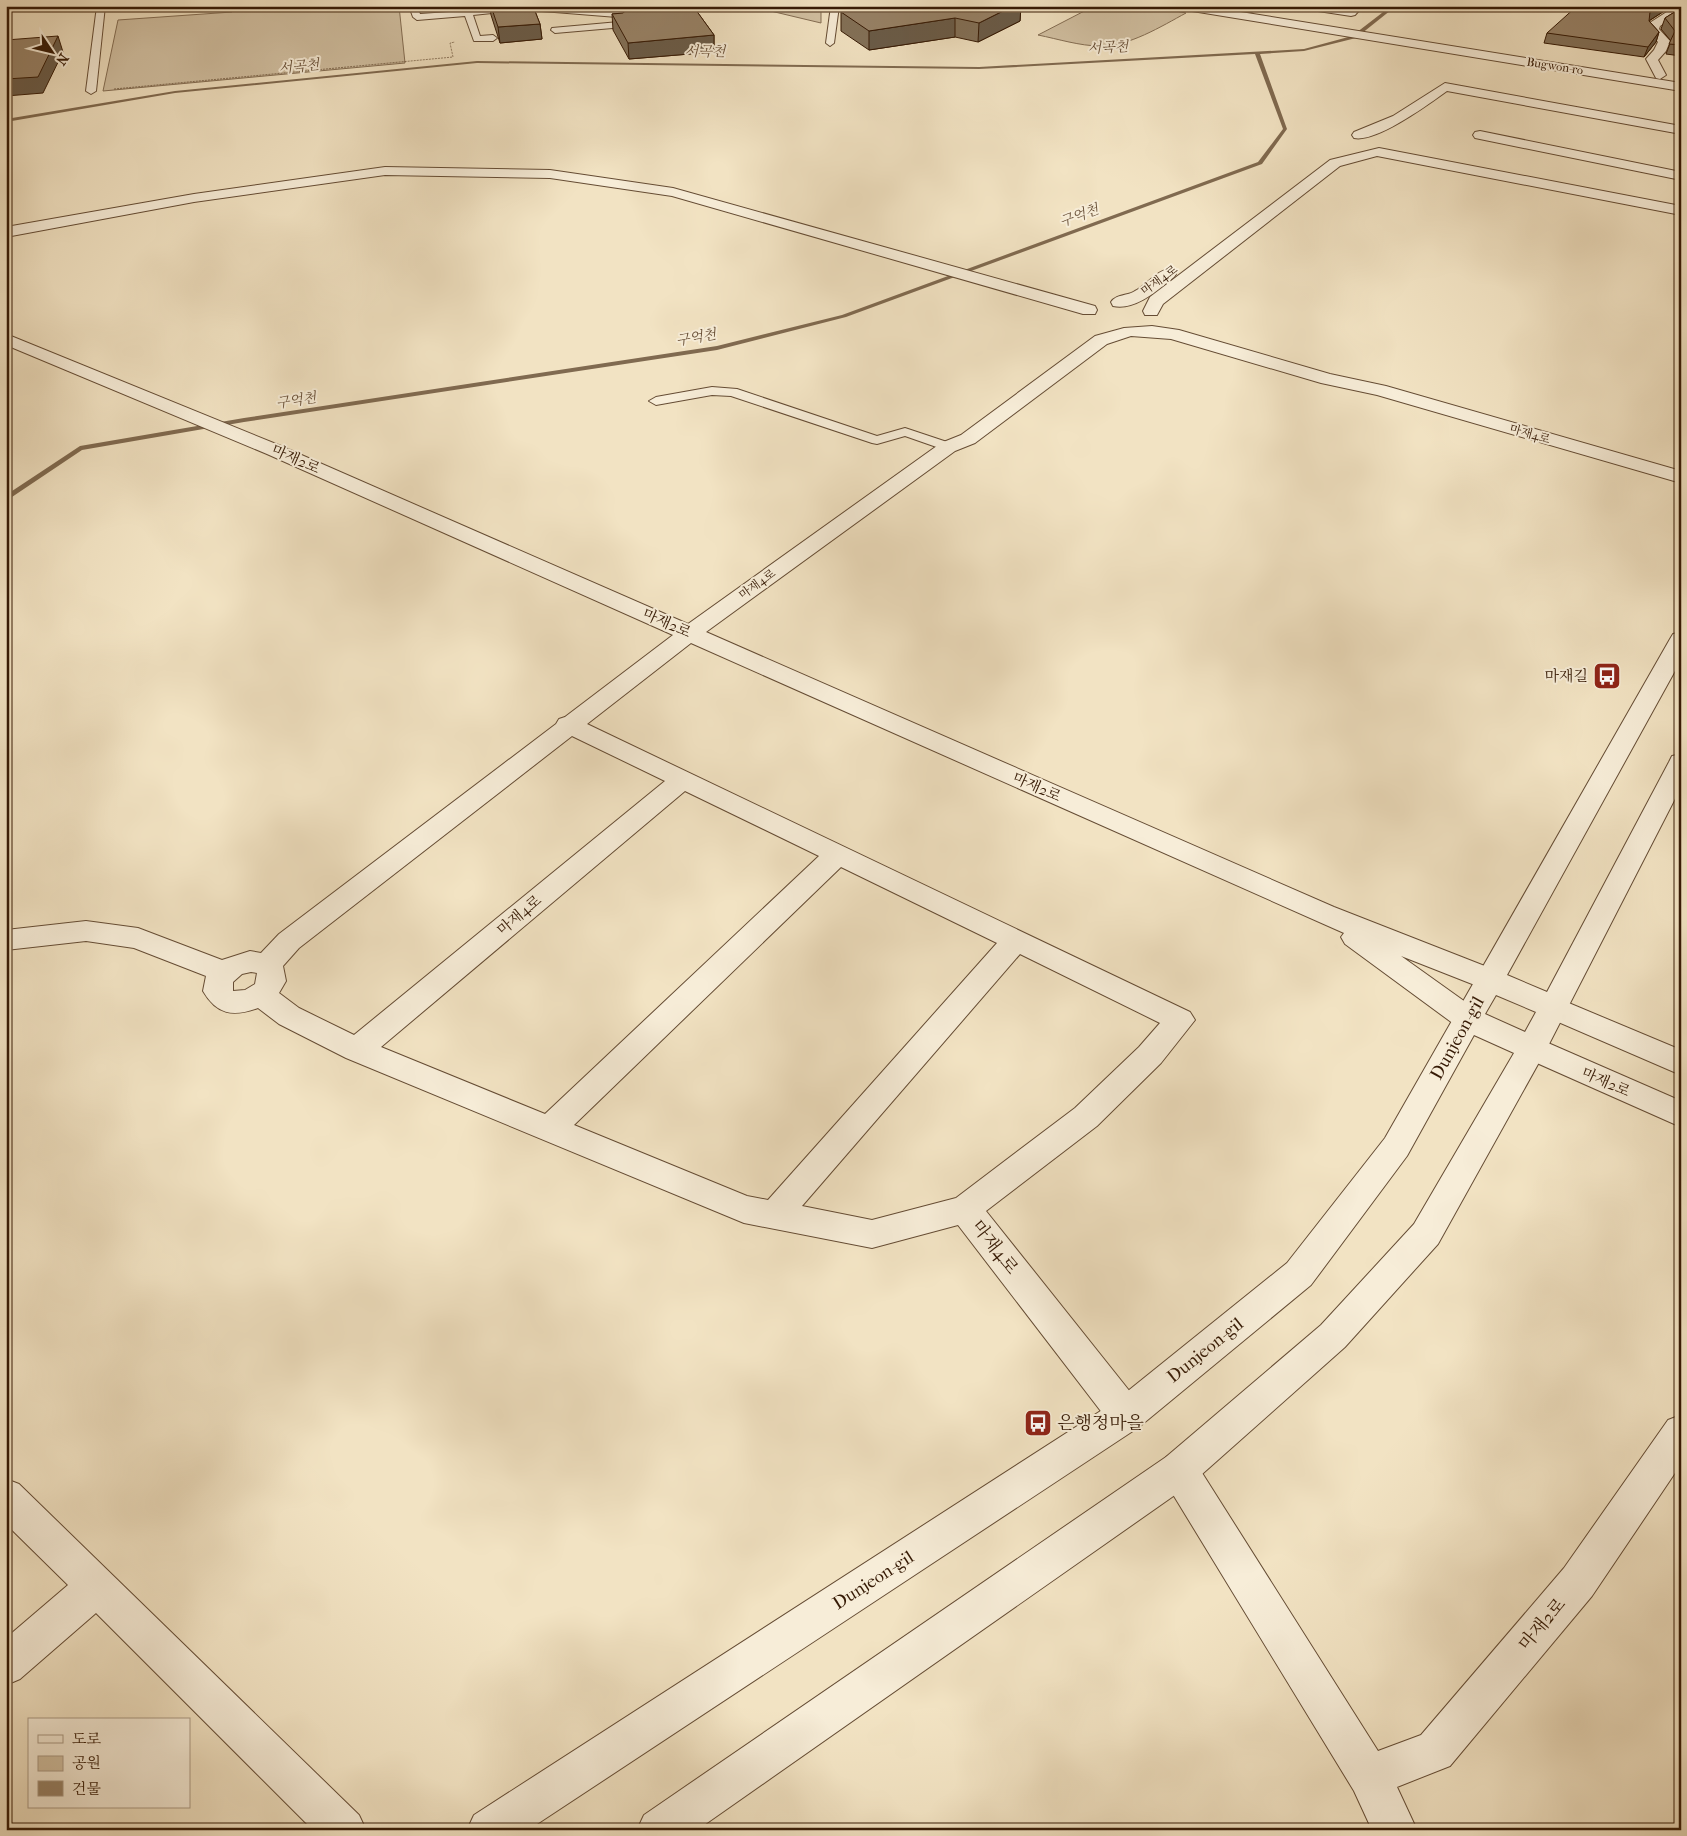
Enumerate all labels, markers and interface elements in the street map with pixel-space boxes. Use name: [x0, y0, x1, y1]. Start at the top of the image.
north arrow: [28, 28, 78, 78]
water label: 서곡천: [1087, 38, 1130, 57]
water label: 서곡천: [685, 43, 727, 60]
text: N: [52, 50, 72, 69]
street label: Bugwon-ro: [1526, 55, 1584, 77]
water label: 서곡천: [278, 56, 322, 77]
water label: 구억천: [1057, 200, 1103, 230]
street label: 마재4로: [1138, 262, 1180, 298]
water label: 구억천: [675, 325, 719, 349]
water label: 구억천: [275, 389, 319, 412]
street label: 마재4로: [1508, 422, 1552, 447]
street label: 마재2로: [269, 440, 324, 478]
street label: 마재4로: [736, 566, 778, 602]
street label: 마재2로: [640, 604, 695, 642]
bus stop icon: 마재길: [1592, 661, 1622, 691]
place label: 마재길: [1545, 667, 1588, 685]
street label: 마재2로: [1010, 768, 1065, 806]
street label: 마재4로: [493, 891, 545, 939]
street label: Dunjeon-gil: [1426, 993, 1489, 1084]
street label: 마재2로: [1579, 1063, 1634, 1101]
street label: 마재4로: [967, 1216, 1022, 1279]
street label: Dunjeon-gil: [1163, 1313, 1248, 1387]
bus stop icon: 은행정마을: [1023, 1408, 1053, 1438]
place label: 은행정마을: [1057, 1413, 1145, 1434]
street label: Dunjeon-gil: [829, 1547, 918, 1614]
street label: 마재2로: [1515, 1594, 1570, 1655]
legend: [28, 1718, 190, 1808]
text: 도로: [72, 1730, 101, 1748]
text: 공원: [72, 1754, 101, 1772]
text: 건물: [72, 1780, 101, 1798]

